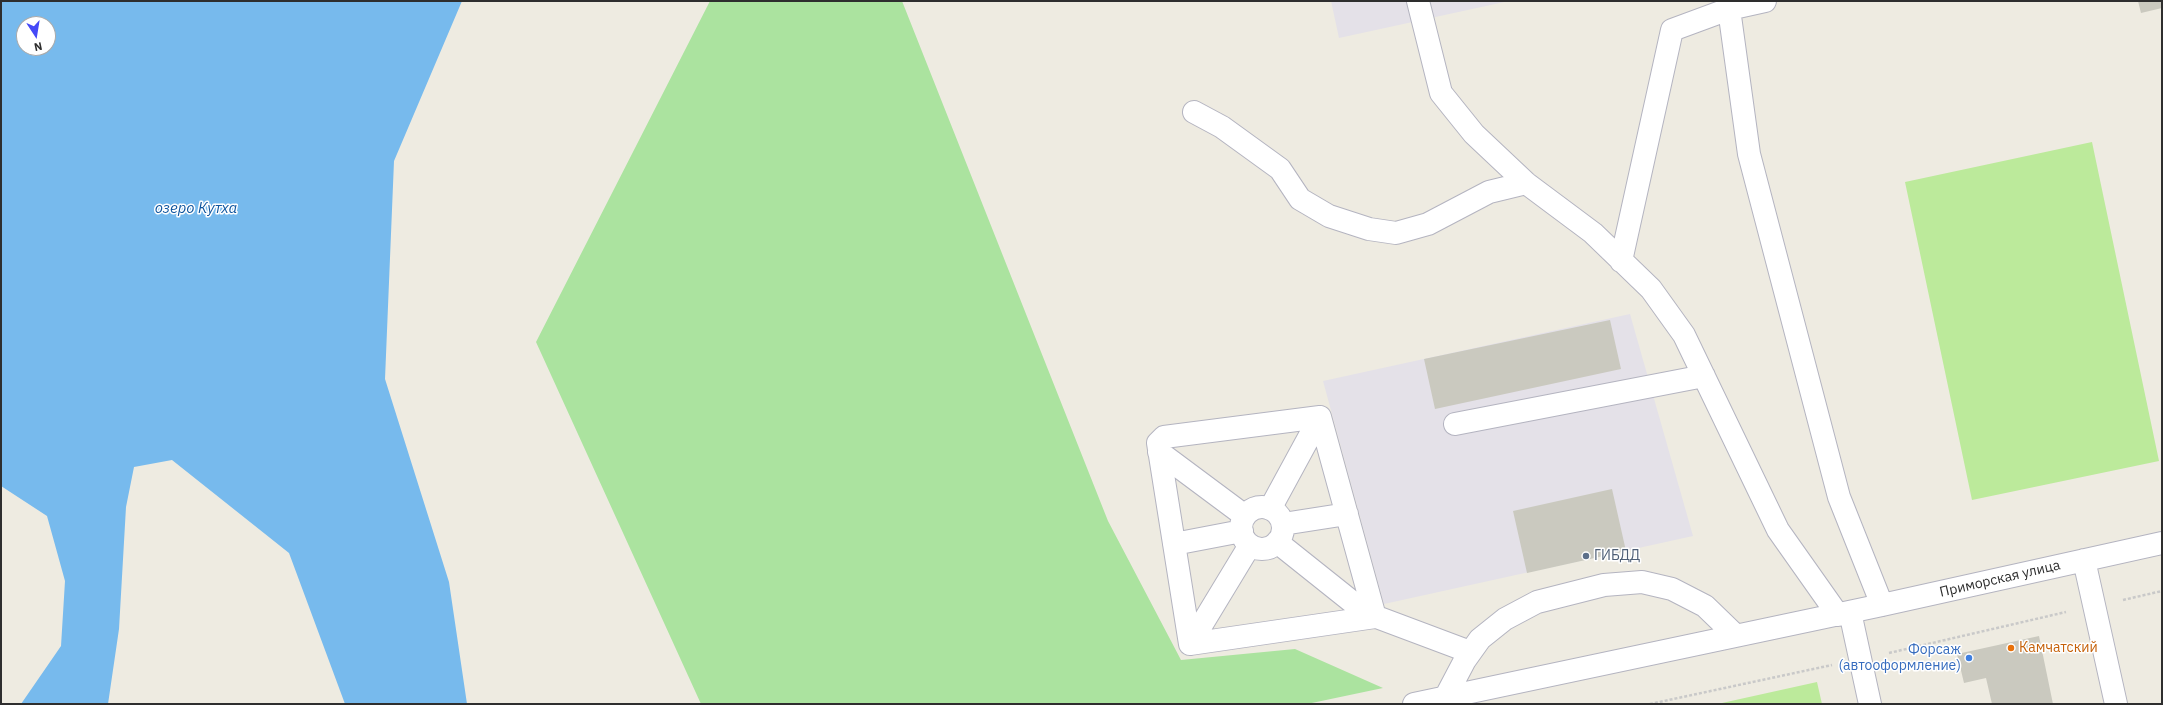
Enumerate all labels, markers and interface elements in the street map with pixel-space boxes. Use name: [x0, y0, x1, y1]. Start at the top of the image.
north arrow: [16, 16, 56, 56]
text: N: [33, 39, 44, 54]
water label: озеро Кутха: [155, 200, 237, 218]
place label: ГИБДД: [1594, 548, 1640, 564]
marker: ГИБДД: [1581, 551, 1591, 561]
street label: Приморская улица: [1938, 557, 2062, 601]
place label: Камчатский: [2019, 640, 2098, 656]
place label: Форсаж (автооформление): [1838, 642, 1961, 674]
marker: Камчатский: [2006, 643, 2016, 653]
marker: Форсаж (автооформление): [1964, 653, 1974, 663]

